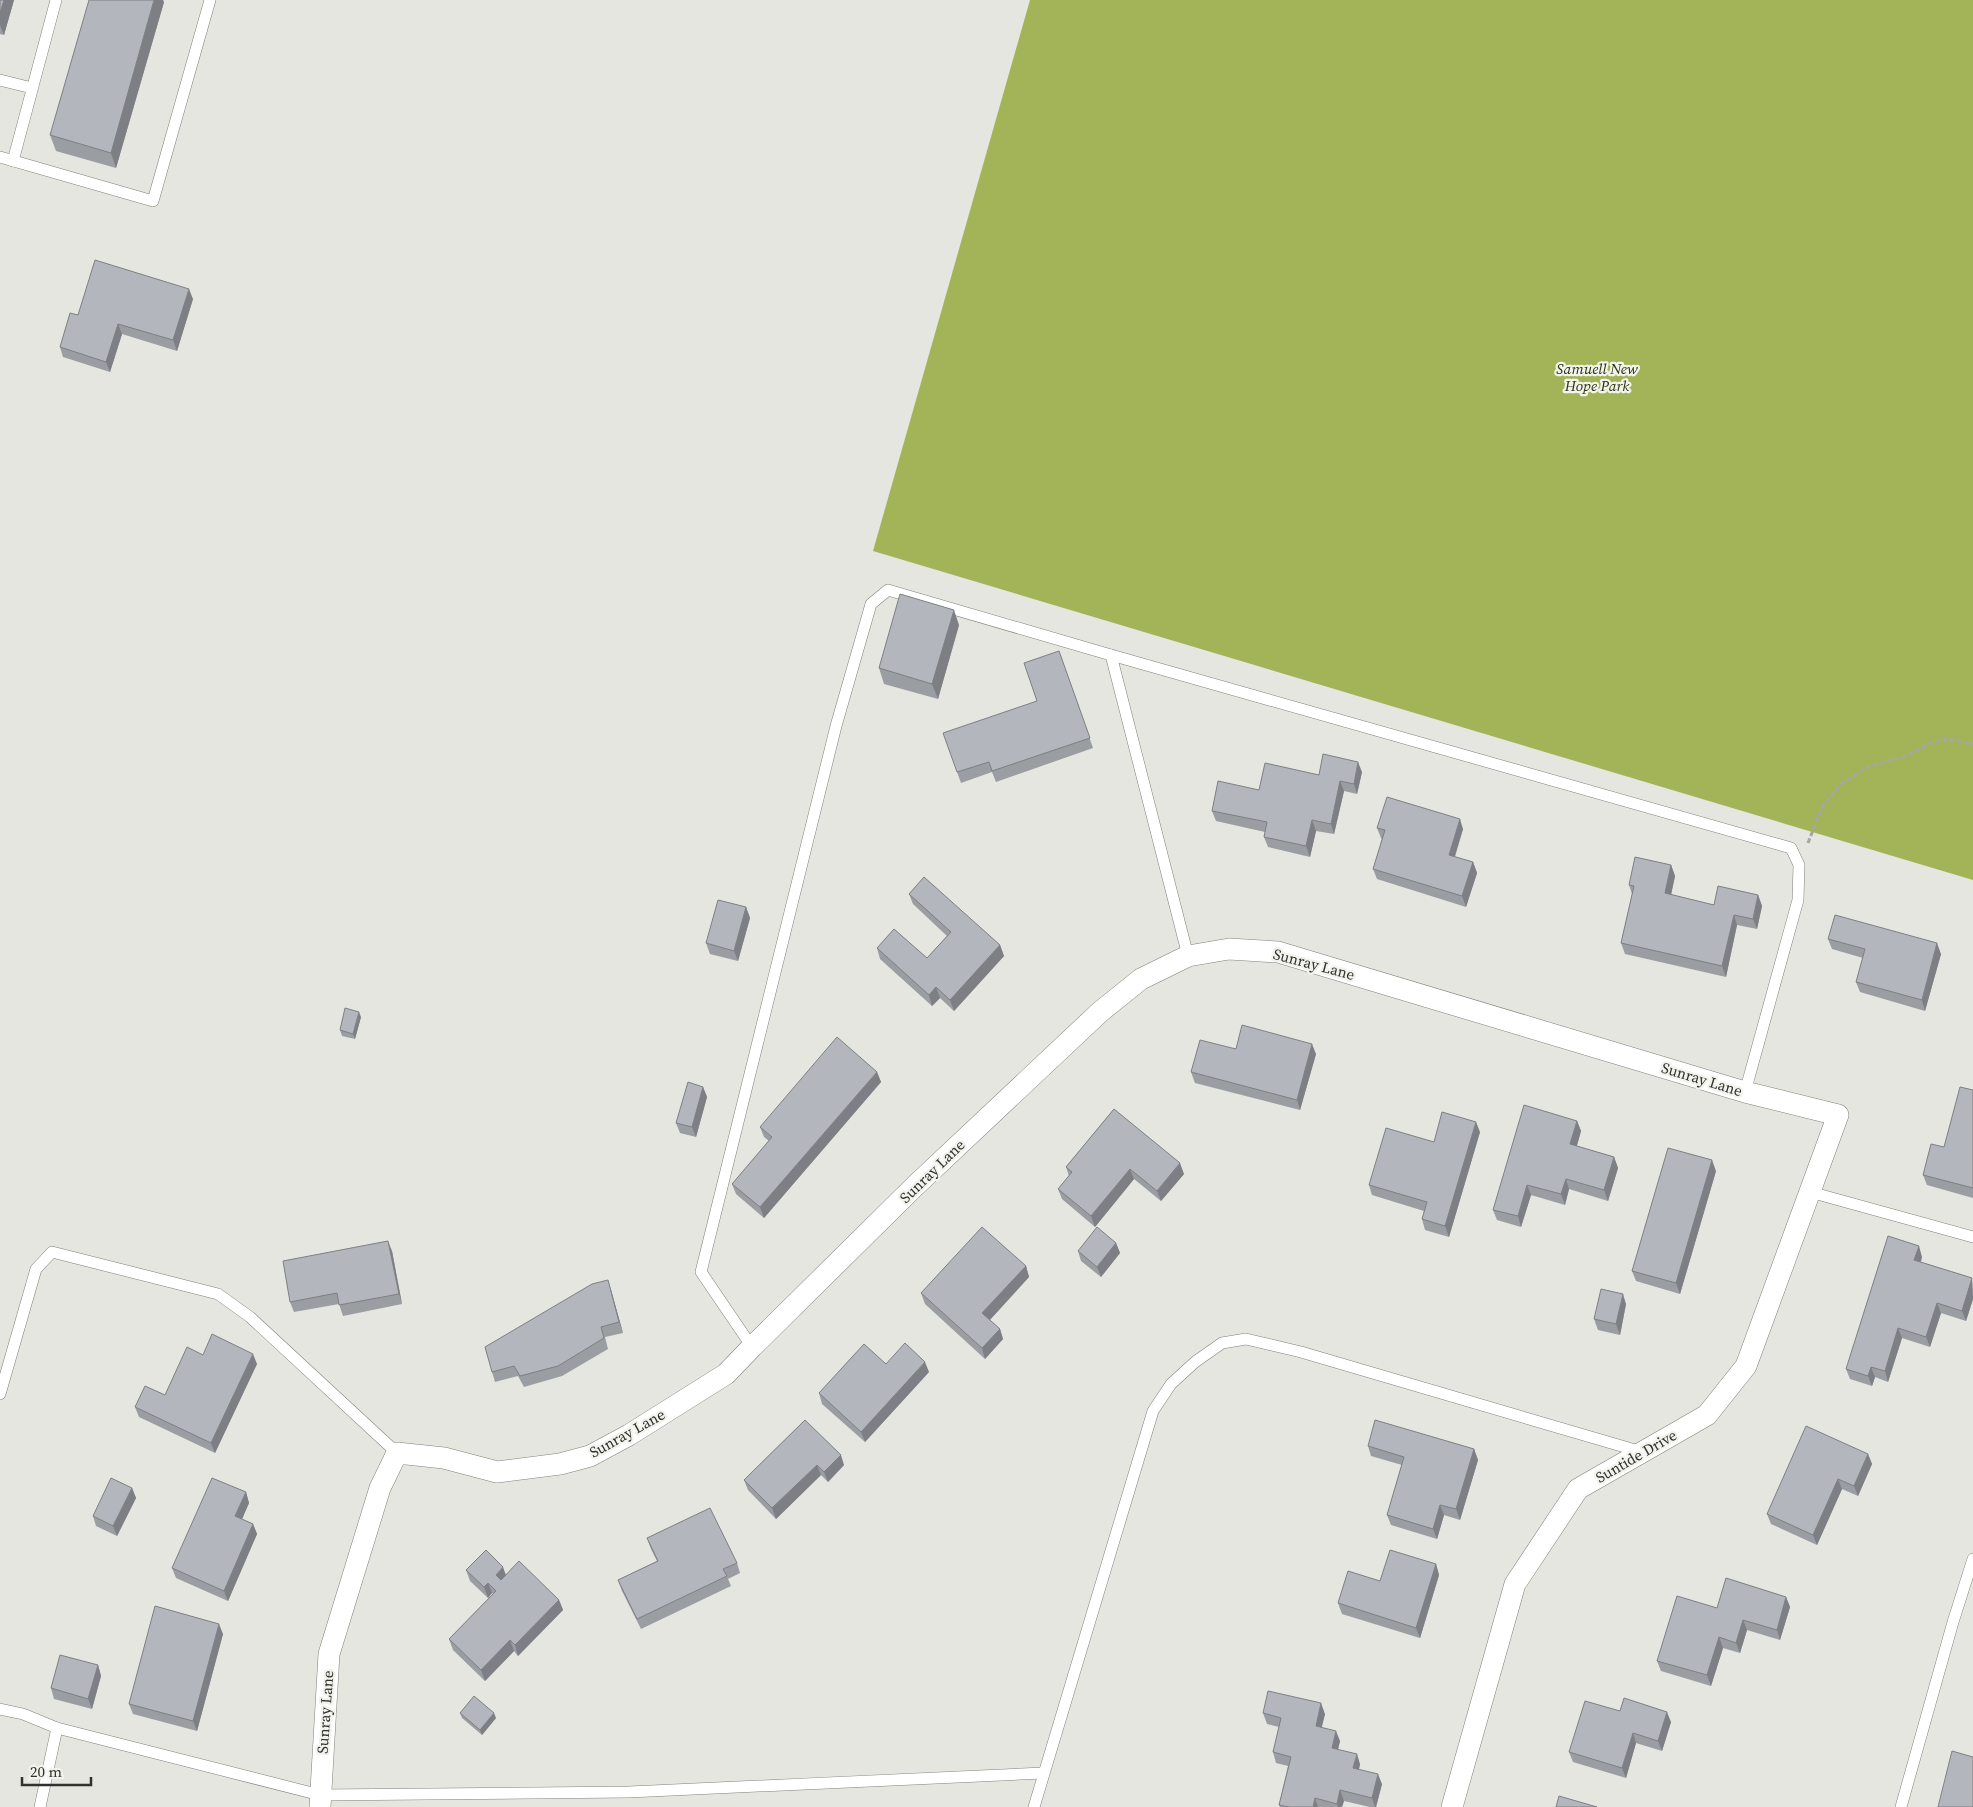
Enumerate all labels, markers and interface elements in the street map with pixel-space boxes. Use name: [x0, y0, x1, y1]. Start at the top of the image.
park label: Samuell New Hope Park: [1556, 358, 1639, 396]
street label: Sunray Lane: [1271, 943, 1357, 985]
street label: Sunray Lane: [1659, 1057, 1745, 1101]
street label: Sunray Lane: [895, 1134, 970, 1208]
street label: Sunray Lane: [585, 1403, 669, 1462]
street label: Suntide Drive: [1592, 1424, 1681, 1488]
street label: Sunray Lane: [312, 1669, 338, 1754]
scale bar: [22, 1754, 91, 1786]
text: 20 m: [30, 1761, 62, 1782]

